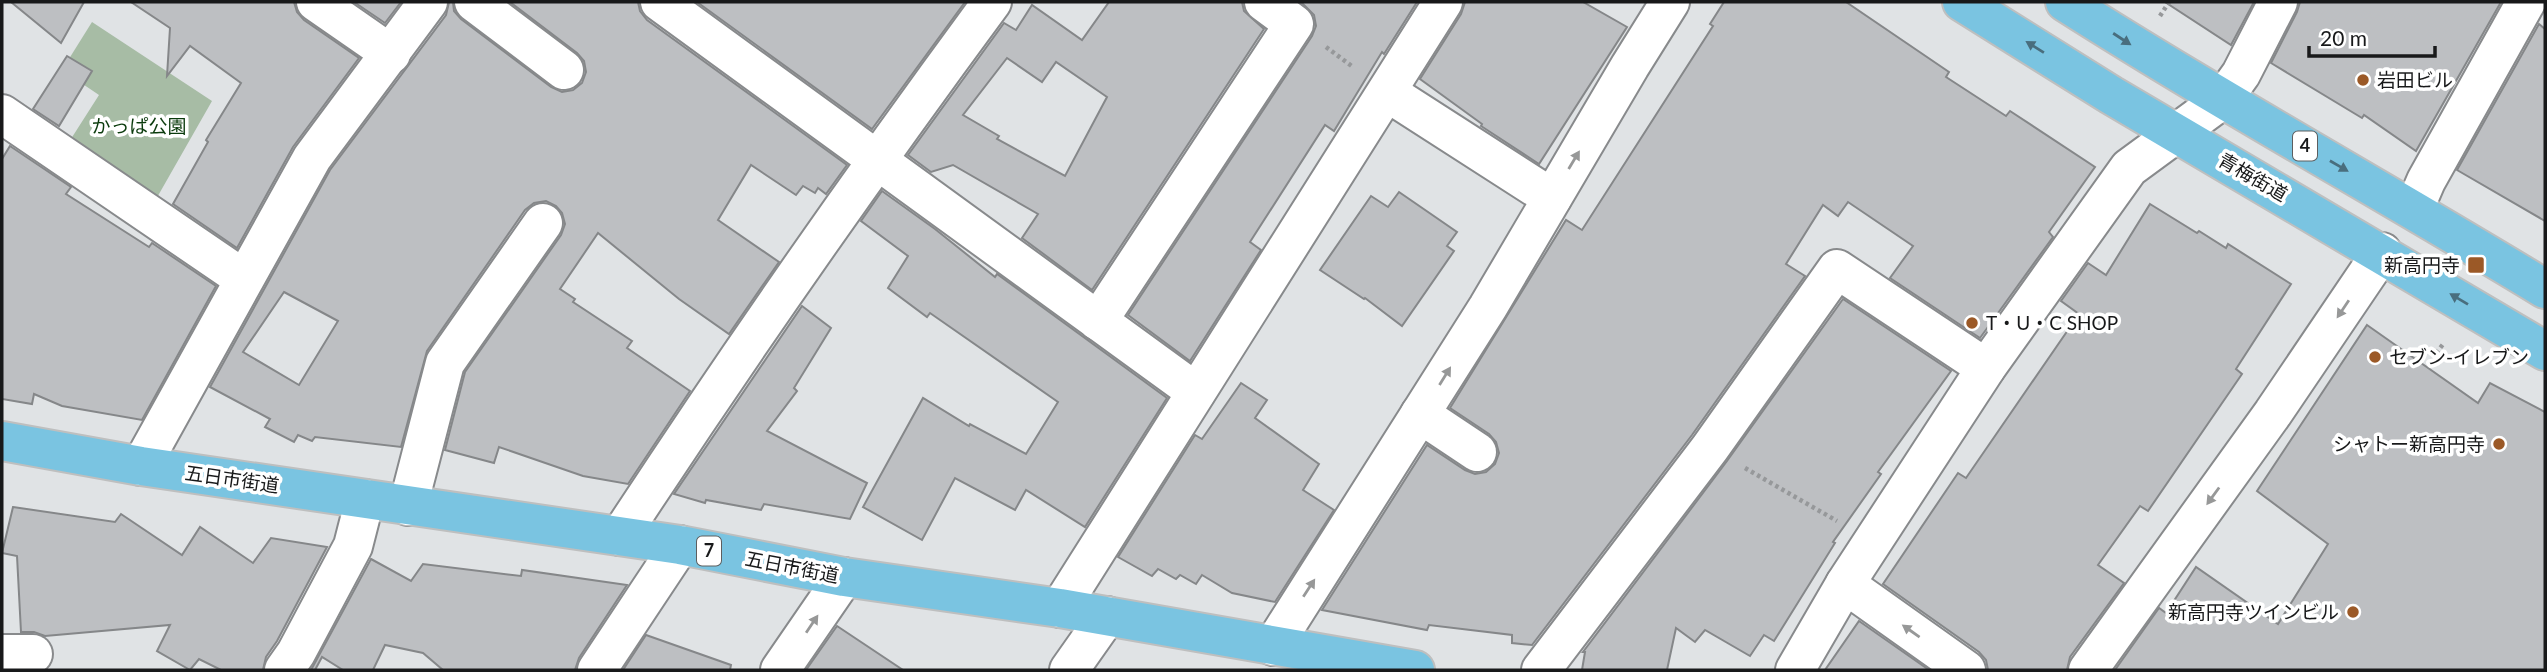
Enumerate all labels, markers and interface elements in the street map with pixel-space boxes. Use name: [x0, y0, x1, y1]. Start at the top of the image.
scale bar: [2309, 14, 2435, 58]
text: 20 m: [2320, 25, 2367, 50]
one-way arrow: [2112, 32, 2132, 45]
one-way arrow: [2025, 41, 2044, 54]
place label: 岩田ビル: [2377, 68, 2453, 91]
marker: 岩田ビル: [2355, 72, 2371, 88]
park label: かっぱ公園: [91, 114, 187, 137]
road number: 4: [2293, 132, 2317, 160]
street label: 青梅街道: [2215, 148, 2292, 206]
one-way arrow: [1568, 150, 1581, 169]
one-way arrow: [2330, 160, 2349, 172]
place label: 新高円寺: [2384, 253, 2460, 276]
marker: 新高円寺: [2466, 255, 2486, 275]
one-way arrow: [2449, 292, 2468, 305]
one-way arrow: [2336, 300, 2350, 318]
place label: T・U・C SHOP: [1986, 311, 2118, 334]
marker: T・U・C SHOP: [1964, 315, 1980, 331]
place label: セブン-イレブン: [2389, 345, 2529, 368]
marker: セブン-イレブン: [2367, 349, 2383, 365]
one-way arrow: [1438, 366, 1451, 385]
place label: シャトー新高円寺: [2333, 432, 2485, 455]
marker: シャトー新高円寺: [2491, 436, 2507, 452]
street label: 五日市街道: [183, 461, 281, 497]
one-way arrow: [2207, 487, 2221, 505]
road number: 7: [697, 536, 721, 566]
street label: 五日市街道: [743, 546, 841, 587]
one-way arrow: [1303, 579, 1316, 598]
place label: 新高円寺ツインビル: [2168, 600, 2339, 623]
marker: 新高円寺ツインビル: [2345, 604, 2361, 620]
one-way arrow: [805, 615, 819, 633]
one-way arrow: [1902, 624, 1920, 638]

